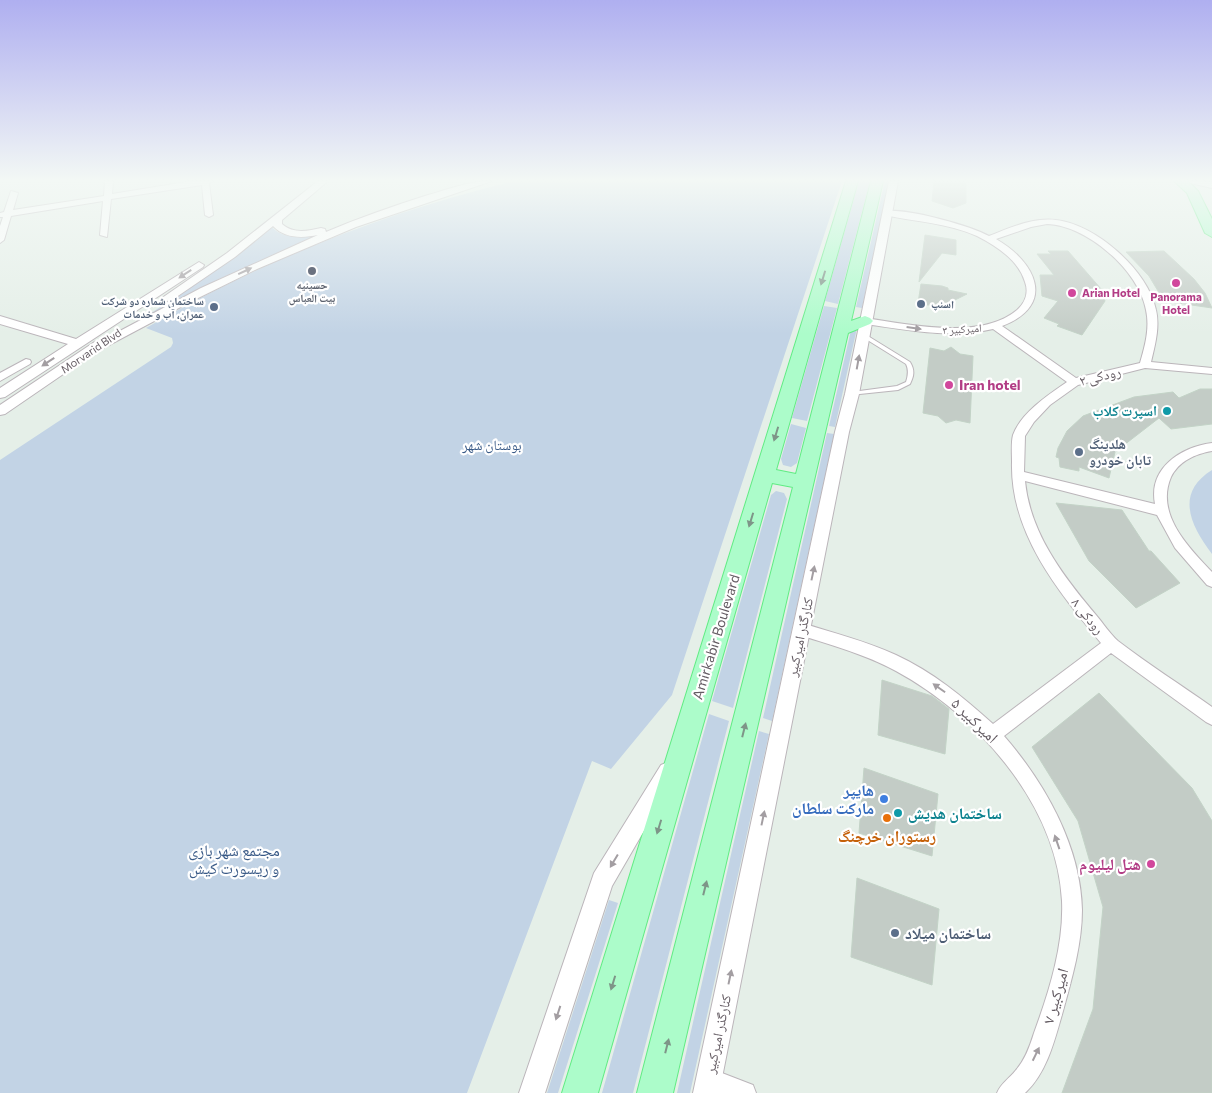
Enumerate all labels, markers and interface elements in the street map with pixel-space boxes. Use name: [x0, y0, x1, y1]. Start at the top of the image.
marker: حسینیه بیت العباس: [306, 265, 318, 277]
one-way arrow: [238, 266, 252, 274]
one-way arrow: [178, 269, 191, 279]
one-way arrow: [818, 271, 826, 286]
marker: Panorama Hotel: [1170, 277, 1182, 289]
place label: حسینیه بیت العباس: [289, 278, 335, 306]
place label: Arian Hotel: [1082, 286, 1140, 299]
marker: Arian Hotel: [1066, 287, 1078, 299]
place label: Panorama Hotel: [1150, 290, 1202, 316]
place label: ساختمان شماره دو شرکت عمران، آب و خدمات: [101, 294, 204, 322]
place label: اسنپ: [931, 297, 954, 311]
marker: اسنپ: [915, 298, 927, 310]
marker: ساختمان شماره دو شرکت عمران، آب و خدمات: [208, 301, 220, 313]
street label: امیرکبیر ۳: [942, 321, 982, 337]
one-way arrow: [906, 324, 922, 332]
street label: Morvarid Blvd: [58, 326, 123, 376]
one-way arrow: [854, 354, 862, 370]
one-way arrow: [42, 357, 55, 367]
street label: رودکی ۲: [1077, 362, 1123, 390]
place label: Iran hotel: [959, 376, 1021, 393]
marker: Iran hotel: [943, 379, 955, 391]
place label: اسپرت کلاب: [1092, 402, 1157, 420]
marker: اسپرت کلاب: [1161, 405, 1173, 417]
one-way arrow: [772, 427, 780, 442]
place label: هلدینگ تابان خودرو: [1089, 435, 1151, 469]
park label: بوستان شهر: [461, 436, 522, 454]
marker: هلدینگ تابان خودرو: [1073, 446, 1085, 458]
one-way arrow: [746, 513, 754, 528]
one-way arrow: [810, 564, 818, 580]
street label: Amirkabir Boulevard: [688, 572, 743, 701]
street label: رودکی ۸: [1068, 594, 1108, 638]
street label: کنارگذر امیرکبیر: [783, 596, 817, 679]
one-way arrow: [932, 683, 945, 693]
street label: امیرکبیر ۵: [948, 693, 1002, 747]
one-way arrow: [740, 722, 748, 737]
place label: هایپر مارکت سلطان: [792, 780, 874, 818]
marker: هایپر مارکت سلطان: [878, 793, 890, 805]
place label: ساختمان هدیش: [908, 803, 1002, 823]
marker: ساختمان هدیش: [892, 807, 904, 819]
one-way arrow: [759, 810, 767, 825]
marker: رستوران خرچنگ: [881, 812, 893, 824]
one-way arrow: [655, 820, 663, 835]
place label: رستوران خرچنگ: [838, 826, 936, 846]
one-way arrow: [1053, 834, 1061, 849]
park label: مجتمع شهر بازی و ریسورت کیش: [188, 840, 280, 879]
place label: هتل لیلیوم: [1079, 854, 1141, 876]
one-way arrow: [610, 855, 619, 868]
marker: هتل لیلیوم: [1145, 858, 1157, 870]
one-way arrow: [701, 880, 709, 895]
place label: ساختمان میلاد: [905, 923, 991, 943]
marker: ساختمان میلاد: [889, 927, 901, 939]
street label: امیرکبیر ۷: [1038, 966, 1072, 1026]
one-way arrow: [726, 969, 734, 984]
one-way arrow: [608, 975, 616, 990]
street label: کنارگذر امیرکبیر: [701, 993, 735, 1076]
one-way arrow: [554, 1006, 562, 1021]
one-way arrow: [663, 1038, 671, 1053]
one-way arrow: [1032, 1047, 1040, 1061]

